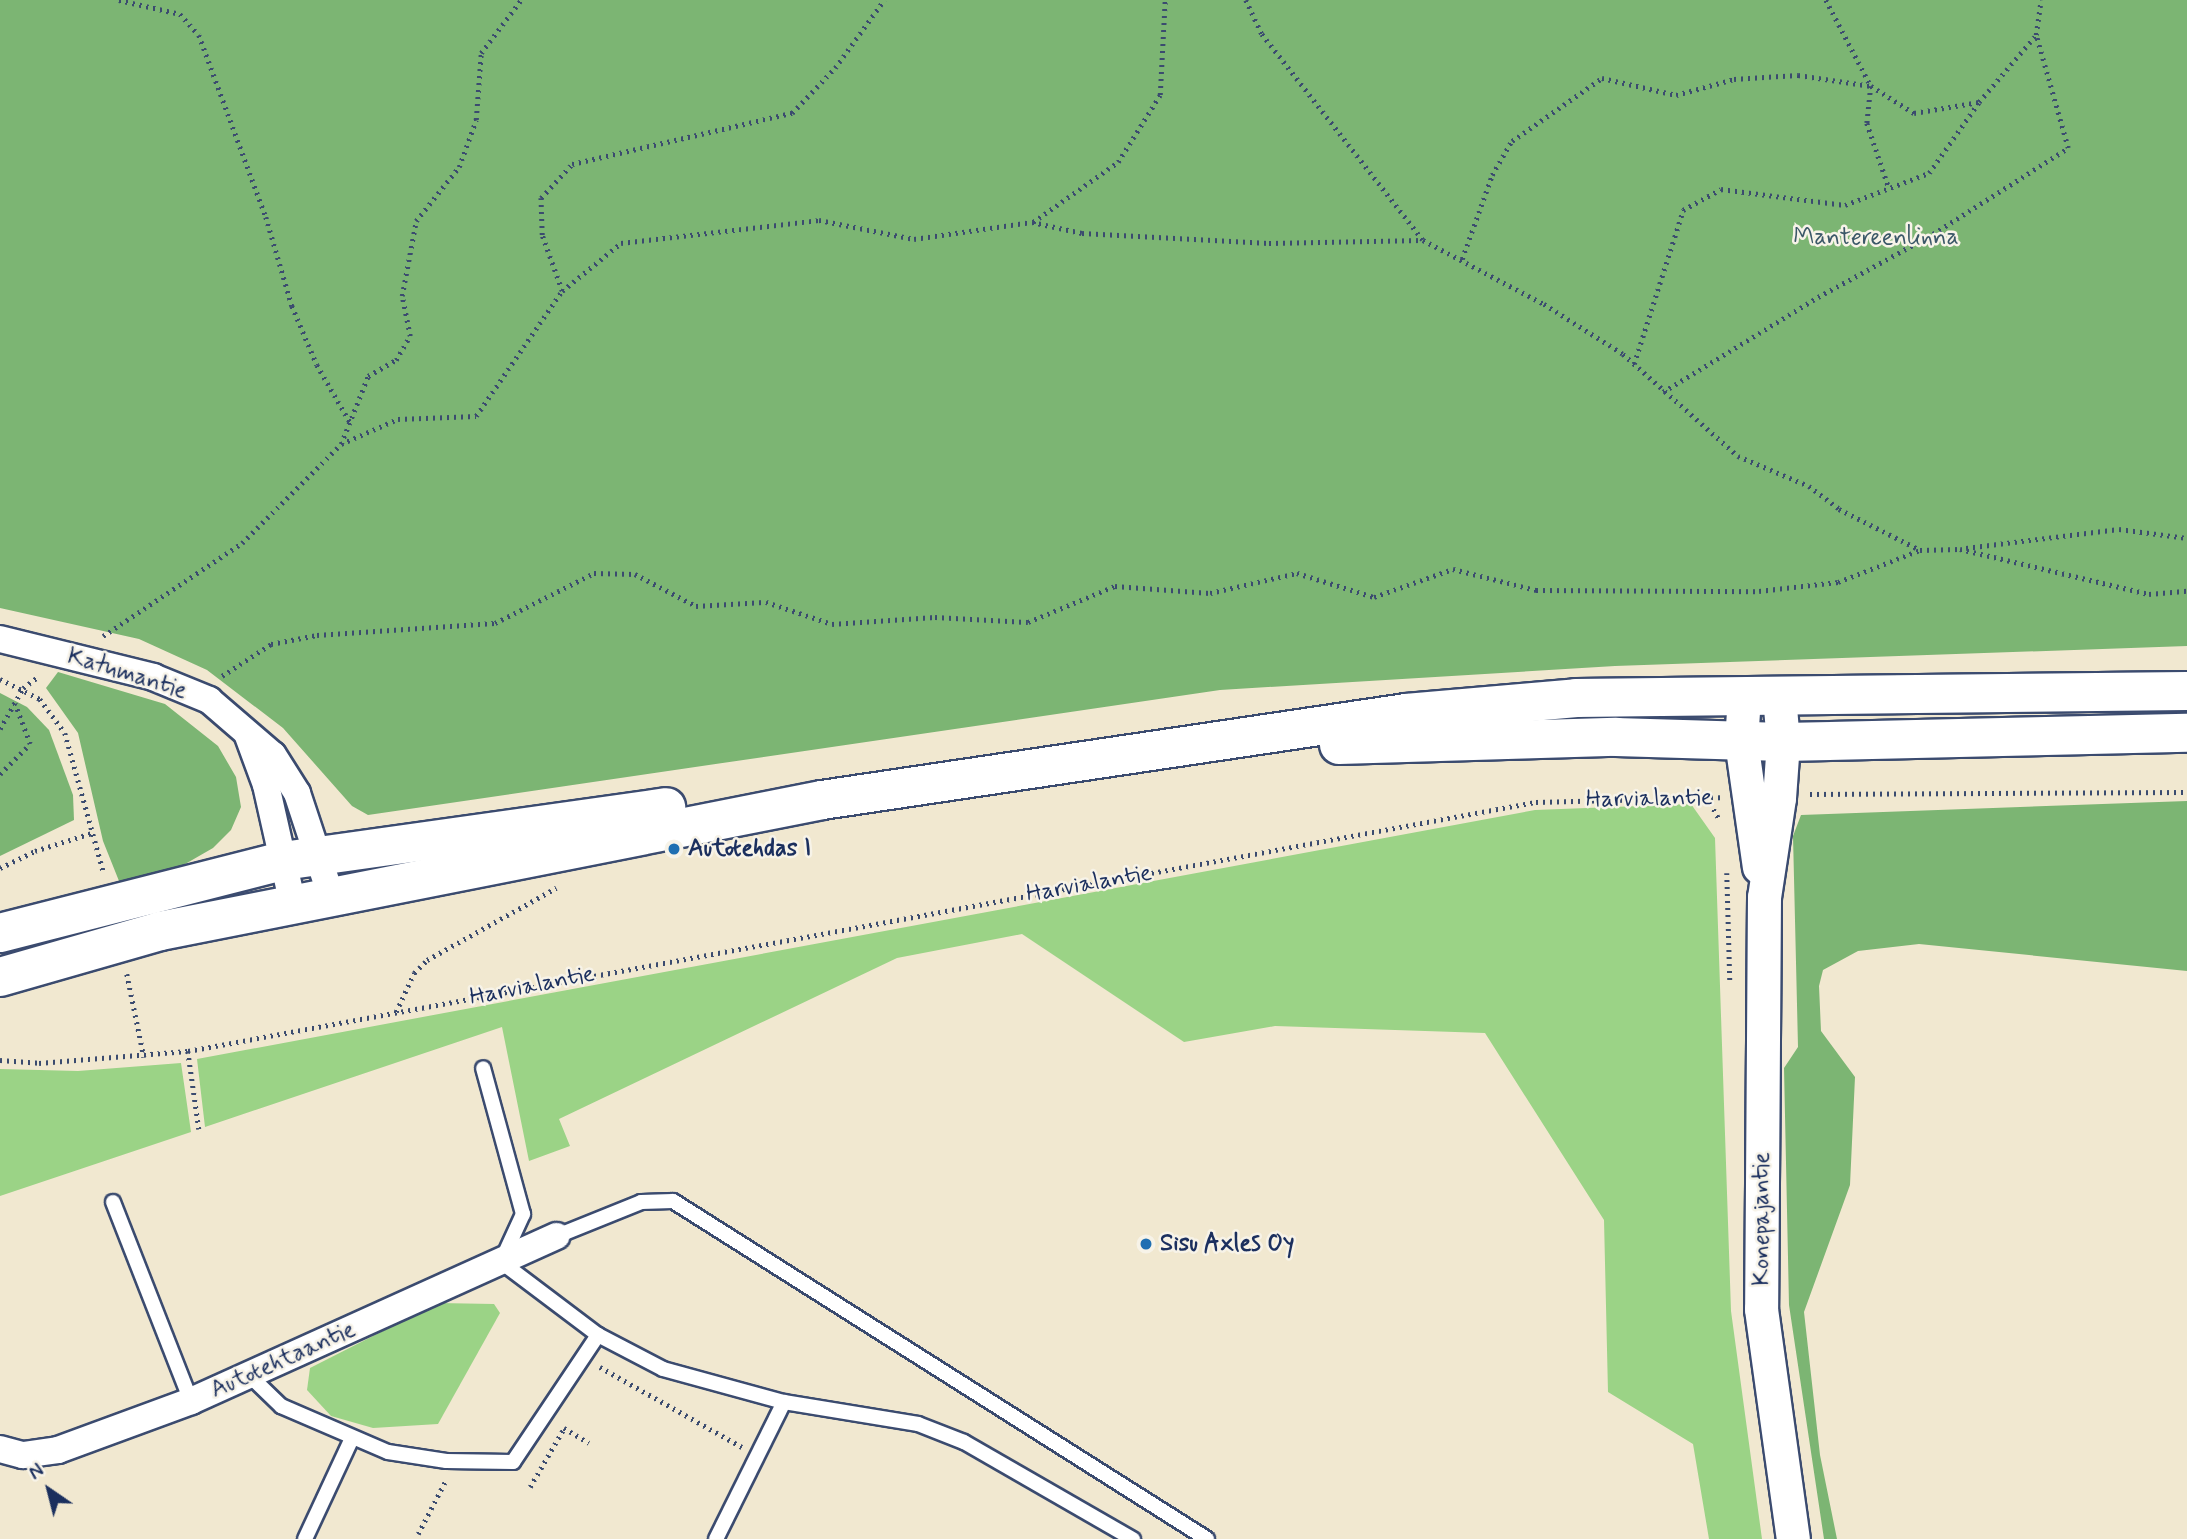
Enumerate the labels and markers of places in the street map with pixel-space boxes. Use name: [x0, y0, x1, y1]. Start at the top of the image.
place label: Autotehdas I: [688, 835, 817, 863]
marker: Autotehdas I: [666, 841, 682, 857]
place label: Sisu Axles Oy: [1160, 1230, 1295, 1258]
marker: Sisu Axles Oy: [1138, 1236, 1154, 1252]

